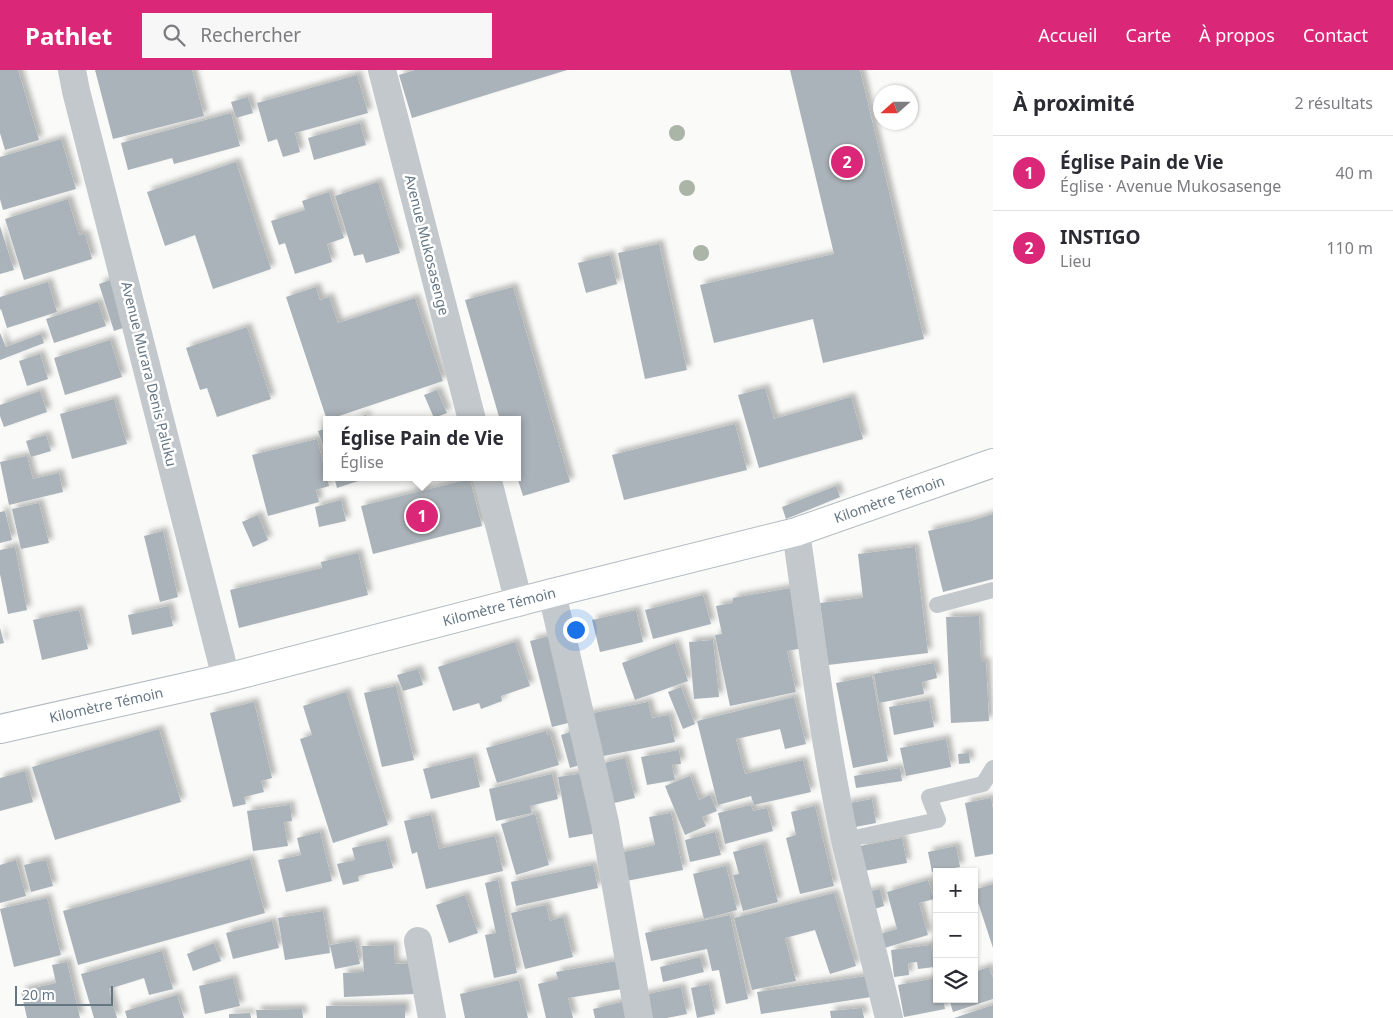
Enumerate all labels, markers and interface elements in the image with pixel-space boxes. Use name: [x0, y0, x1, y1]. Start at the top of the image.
search box: [142, 13, 492, 58]
text: Pathlet: [25, 19, 112, 52]
icon: search: [160, 21, 188, 49]
text: Rechercher: [200, 22, 301, 48]
text: Accueil: [1038, 23, 1098, 47]
text: Carte: [1126, 23, 1171, 47]
text: À propos: [1199, 23, 1275, 47]
text: Contact: [1303, 23, 1368, 47]
north arrow: [873, 85, 918, 130]
text: À proximité: [1013, 89, 1135, 117]
text: 2 résultats: [1295, 92, 1373, 114]
pin: 2: [831, 143, 863, 181]
text: Église Pain de Vie: [1060, 149, 1224, 175]
text: 1: [1024, 162, 1034, 184]
text: 40 m: [1336, 162, 1373, 184]
street label: Avenue Mukosasenge: [401, 173, 454, 317]
text: Église · Avenue Mukosasenge: [1060, 175, 1281, 197]
text: INSTIGO: [1060, 224, 1140, 250]
text: 2: [1024, 237, 1034, 259]
text: 110 m: [1326, 237, 1373, 259]
text: Lieu: [1060, 250, 1091, 272]
street label: Avenue Murara Denis Paluku: [117, 279, 182, 468]
popup: [323, 416, 521, 481]
text: Église Pain de Vie: [340, 425, 504, 451]
text: Église: [340, 451, 384, 473]
street label: Kilomètre Témoin: [831, 471, 947, 527]
pin: 1: [406, 497, 438, 535]
street label: Kilomètre Témoin: [440, 582, 558, 630]
your location: [563, 617, 589, 643]
street label: Kilomètre Témoin: [47, 682, 165, 727]
map controls: [933, 868, 978, 1003]
button: +: [933, 868, 978, 913]
button: −: [933, 913, 978, 958]
button: layers: [933, 958, 978, 1003]
scale bar: [15, 983, 112, 1006]
text: 20 m: [22, 985, 55, 1004]

